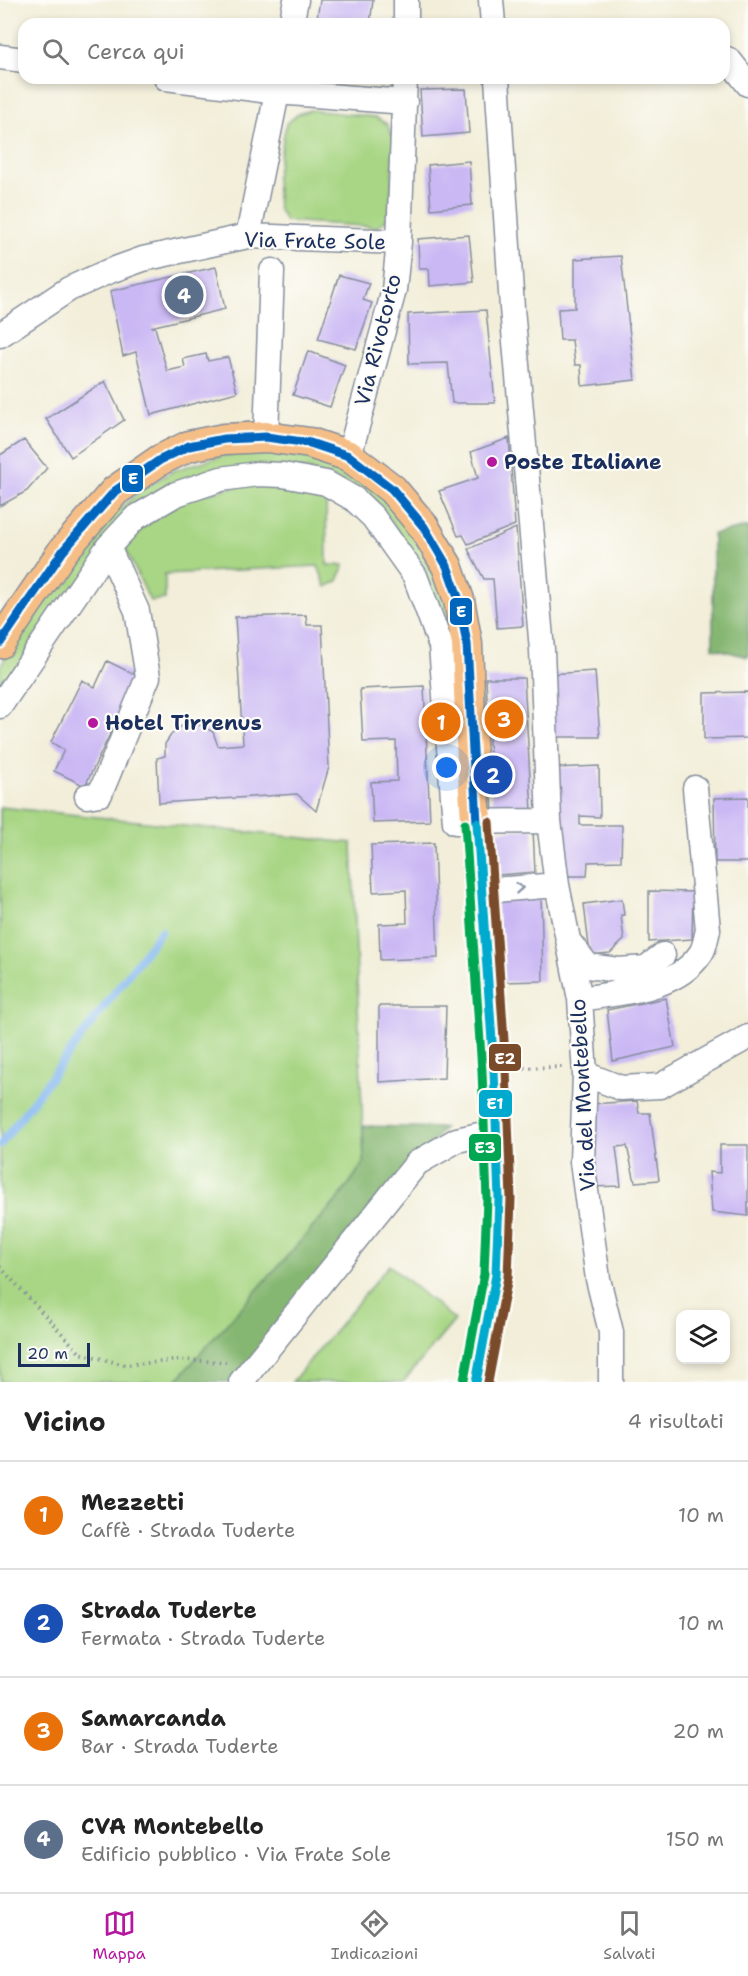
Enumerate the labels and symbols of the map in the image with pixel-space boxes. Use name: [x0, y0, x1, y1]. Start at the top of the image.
street label: Via Frate Sole: [244, 226, 386, 256]
street label: Via Rivotorto: [348, 271, 408, 409]
pin: 4: [164, 272, 204, 318]
place label: Poste Italiane: [504, 448, 662, 476]
marker: Poste Italiane: [485, 455, 499, 469]
line badge: E: [121, 464, 144, 493]
text: E: [128, 468, 138, 489]
line badge: E: [449, 597, 473, 626]
text: E: [456, 601, 466, 622]
pin: 3: [484, 696, 524, 742]
pin: 1: [422, 700, 460, 744]
place label: Hotel Tirrenus: [105, 709, 262, 737]
marker: Hotel Tirrenus: [86, 716, 100, 730]
pin: 2: [474, 752, 512, 798]
your location: [432, 753, 461, 782]
one-way arrow: [515, 882, 524, 895]
street label: Via del Montebello: [564, 998, 602, 1192]
line badge: E2: [488, 1043, 522, 1072]
text: E2: [494, 1048, 516, 1069]
line badge: E1: [478, 1089, 513, 1118]
text: E1: [486, 1093, 504, 1114]
line badge: E3: [468, 1133, 502, 1162]
text: E3: [474, 1137, 496, 1158]
scale bar: [18, 1340, 90, 1368]

